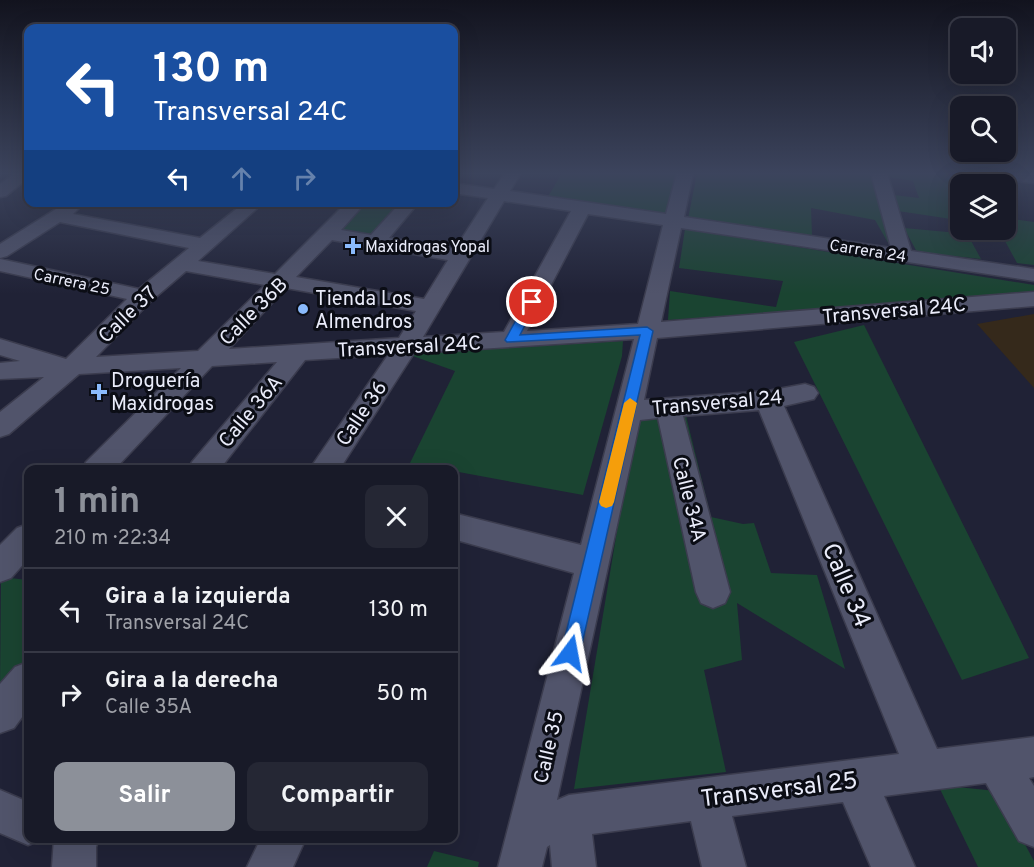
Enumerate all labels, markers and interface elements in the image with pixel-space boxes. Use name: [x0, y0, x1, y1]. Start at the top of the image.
map controls: [950, 18, 1016, 240]
button: sound: [950, 18, 1016, 84]
text: 130 m: [153, 44, 269, 97]
icon: left: [54, 48, 132, 126]
text: Transversal 24C: [153, 96, 348, 130]
button: search: [950, 96, 1016, 162]
icon: left: [162, 162, 195, 195]
icon: ahead: [225, 162, 258, 195]
icon: right: [288, 162, 321, 195]
button: layers: [950, 174, 1016, 240]
street label: Carrera 24: [828, 236, 908, 268]
place label: Maxidrogas Yopal: [365, 238, 490, 258]
marker: Maxidrogas Yopal: [346, 239, 360, 253]
street label: Carrera 25: [32, 265, 112, 301]
street label: Calle 36B: [215, 273, 294, 352]
pin: [506, 276, 557, 327]
street label: Calle 37: [94, 281, 163, 350]
icon: arrive: [515, 285, 548, 318]
place label: Tienda Los Almendros: [315, 287, 412, 336]
street label: Transversal 24C: [821, 293, 967, 331]
marker: Tienda Los Almendros: [296, 302, 310, 316]
street label: Transversal 24C: [336, 331, 482, 365]
place label: Droguería Maxidrogas: [111, 369, 214, 418]
street label: Calle 36A: [214, 371, 289, 454]
street label: Calle 36: [331, 376, 394, 452]
marker: Droguería Maxidrogas: [92, 385, 106, 399]
street label: Transversal 24: [651, 385, 784, 423]
street label: Calle 34A: [665, 454, 711, 545]
text: 1 min: [54, 480, 140, 526]
button: close: [365, 485, 428, 548]
text: 210 m · 22:34: [54, 526, 171, 552]
street label: Calle 34: [814, 539, 876, 632]
text: Gira a la izquierda: [105, 584, 291, 611]
icon: left: [54, 594, 87, 627]
text: 130 m: [369, 597, 428, 624]
text: Transversal 24C: [105, 611, 249, 637]
position arrow: [538, 621, 602, 685]
text: Gira a la derecha: [105, 668, 278, 695]
icon: right: [54, 678, 87, 711]
text: 50 m: [376, 681, 428, 708]
text: Calle 35A: [105, 695, 192, 721]
street label: Calle 35: [529, 709, 571, 786]
button: Salir: [54, 762, 235, 831]
button: Compartir: [247, 762, 428, 831]
street label: Transversal 25: [699, 766, 859, 815]

